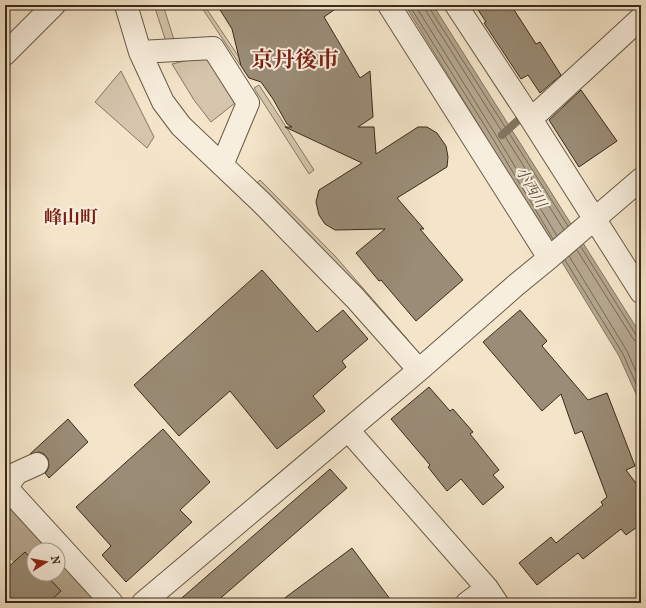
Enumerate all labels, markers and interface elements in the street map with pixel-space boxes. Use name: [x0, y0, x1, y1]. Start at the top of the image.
district label: 京丹後市: [251, 47, 339, 73]
water label: 小西川: [512, 163, 551, 213]
district label: 峰山町: [44, 207, 98, 228]
north arrow: [26, 542, 66, 582]
text: N: [48, 555, 63, 566]

